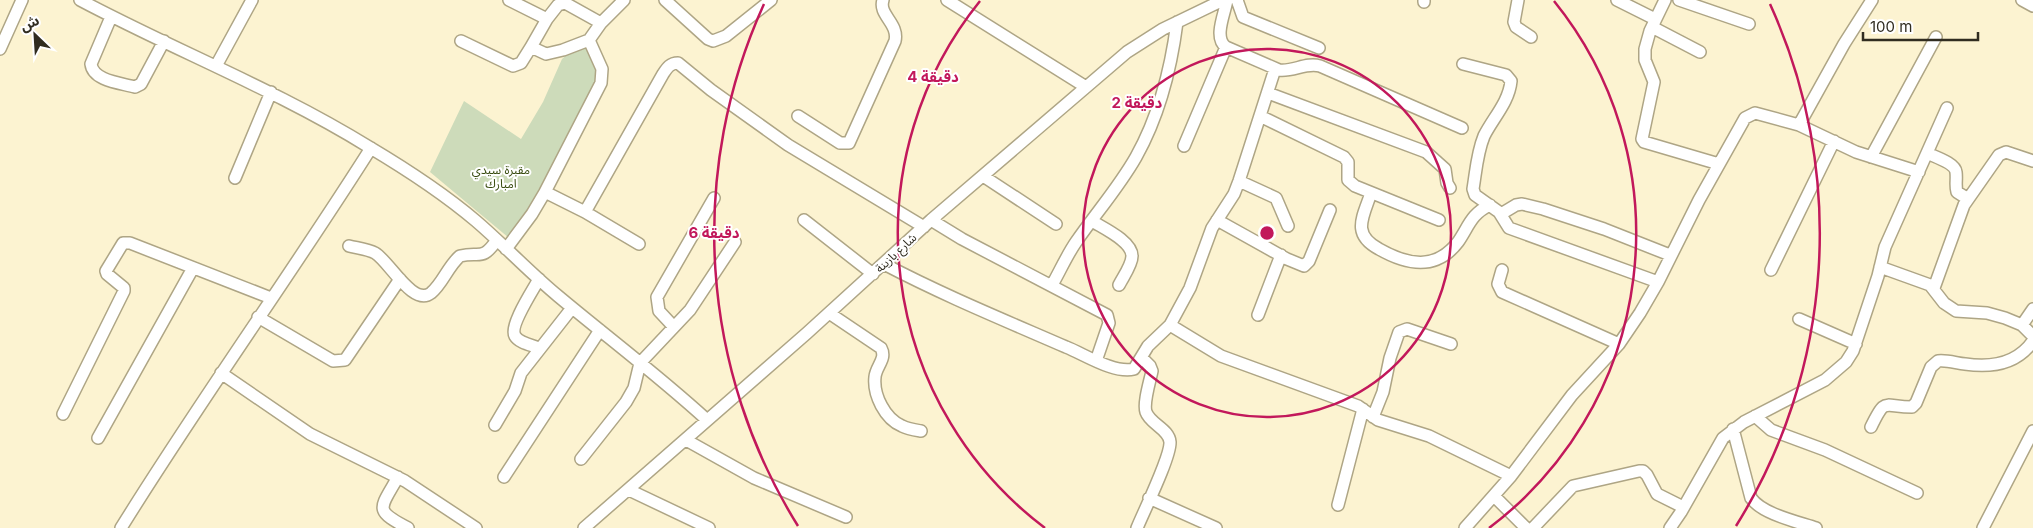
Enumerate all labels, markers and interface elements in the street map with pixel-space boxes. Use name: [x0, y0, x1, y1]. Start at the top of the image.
north arrow: [10, 10, 60, 60]
scale bar: [1863, 10, 1978, 42]
text: ش: [17, 11, 42, 35]
text: 100 m: [1870, 17, 1912, 36]
text: 4 دقيقة: [907, 67, 959, 86]
text: 2 دقيقة: [1112, 93, 1163, 112]
park label: مقبرة سيدي امبارك: [472, 162, 530, 191]
text: 6 دقيقة: [688, 223, 740, 242]
centre of rings: [1258, 224, 1276, 242]
street label: شارع بازينة: [872, 230, 921, 277]

